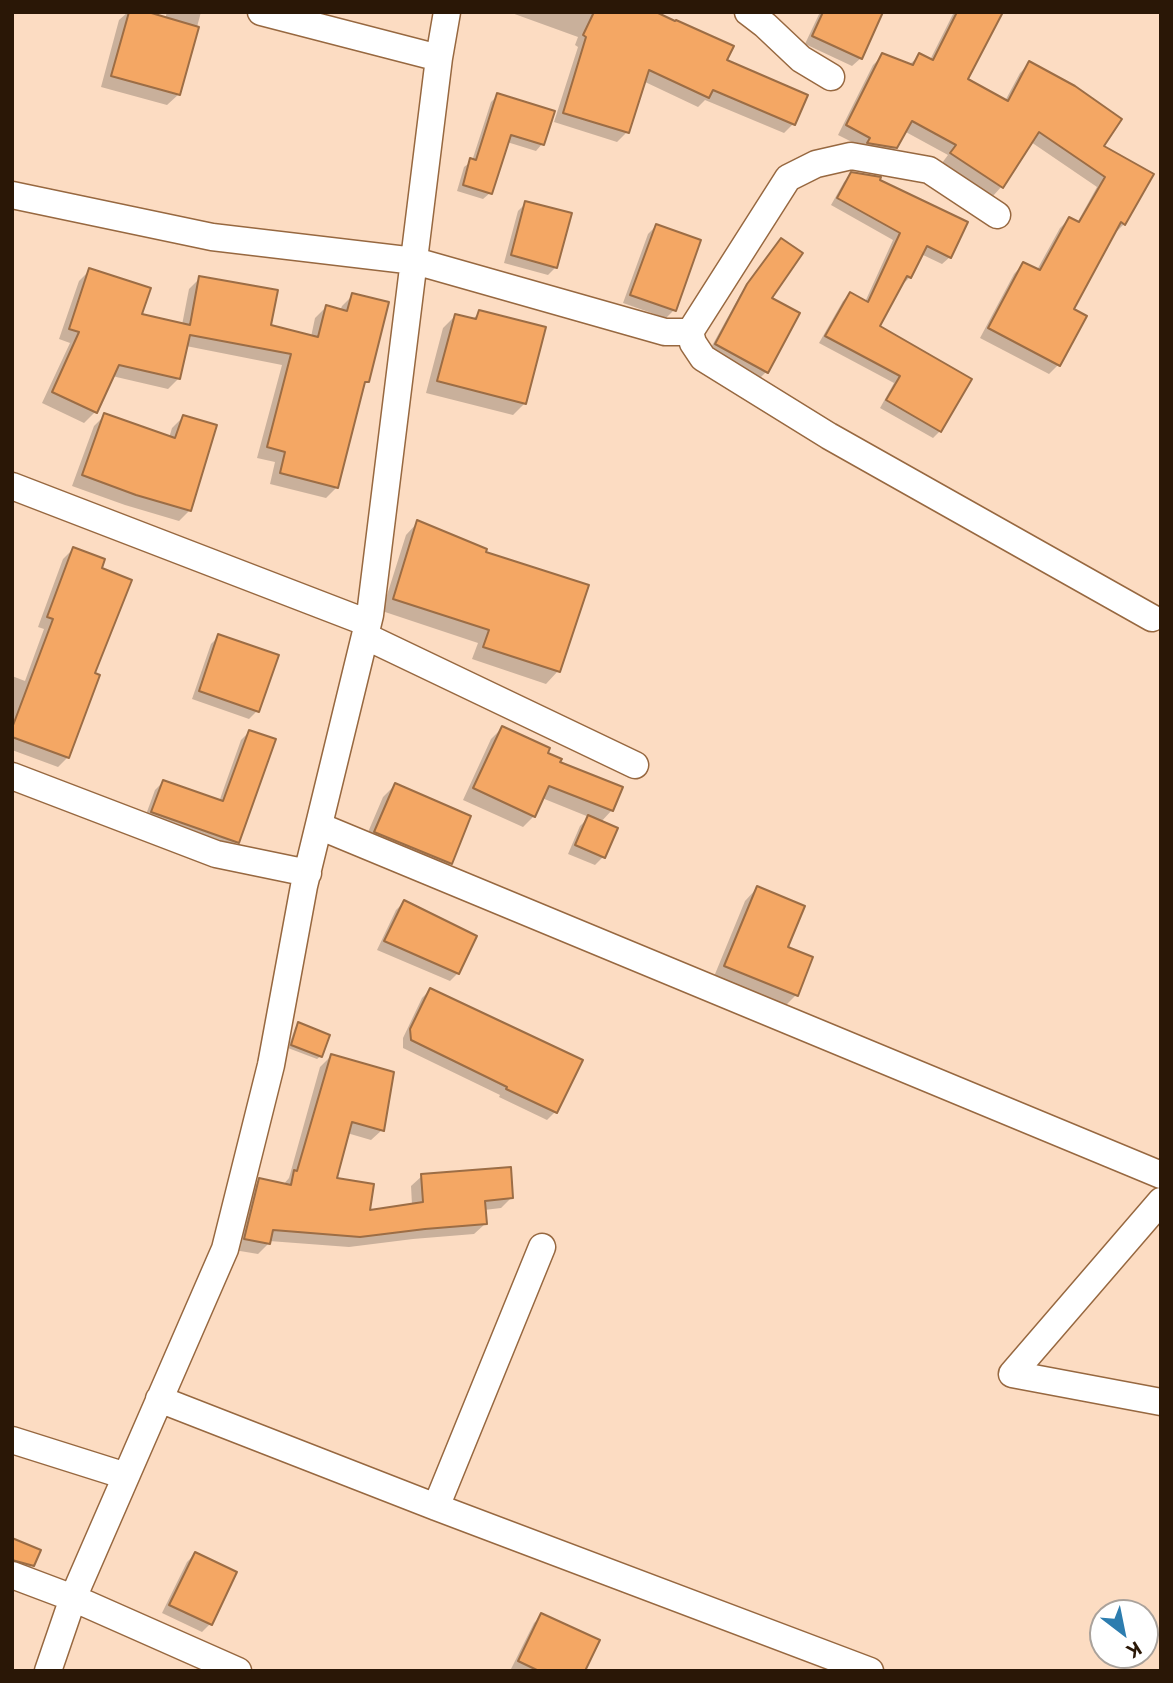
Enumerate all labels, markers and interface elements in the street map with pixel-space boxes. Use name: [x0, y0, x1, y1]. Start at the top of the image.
north arrow: [1089, 1599, 1159, 1669]
text: K: [1122, 1637, 1146, 1663]

